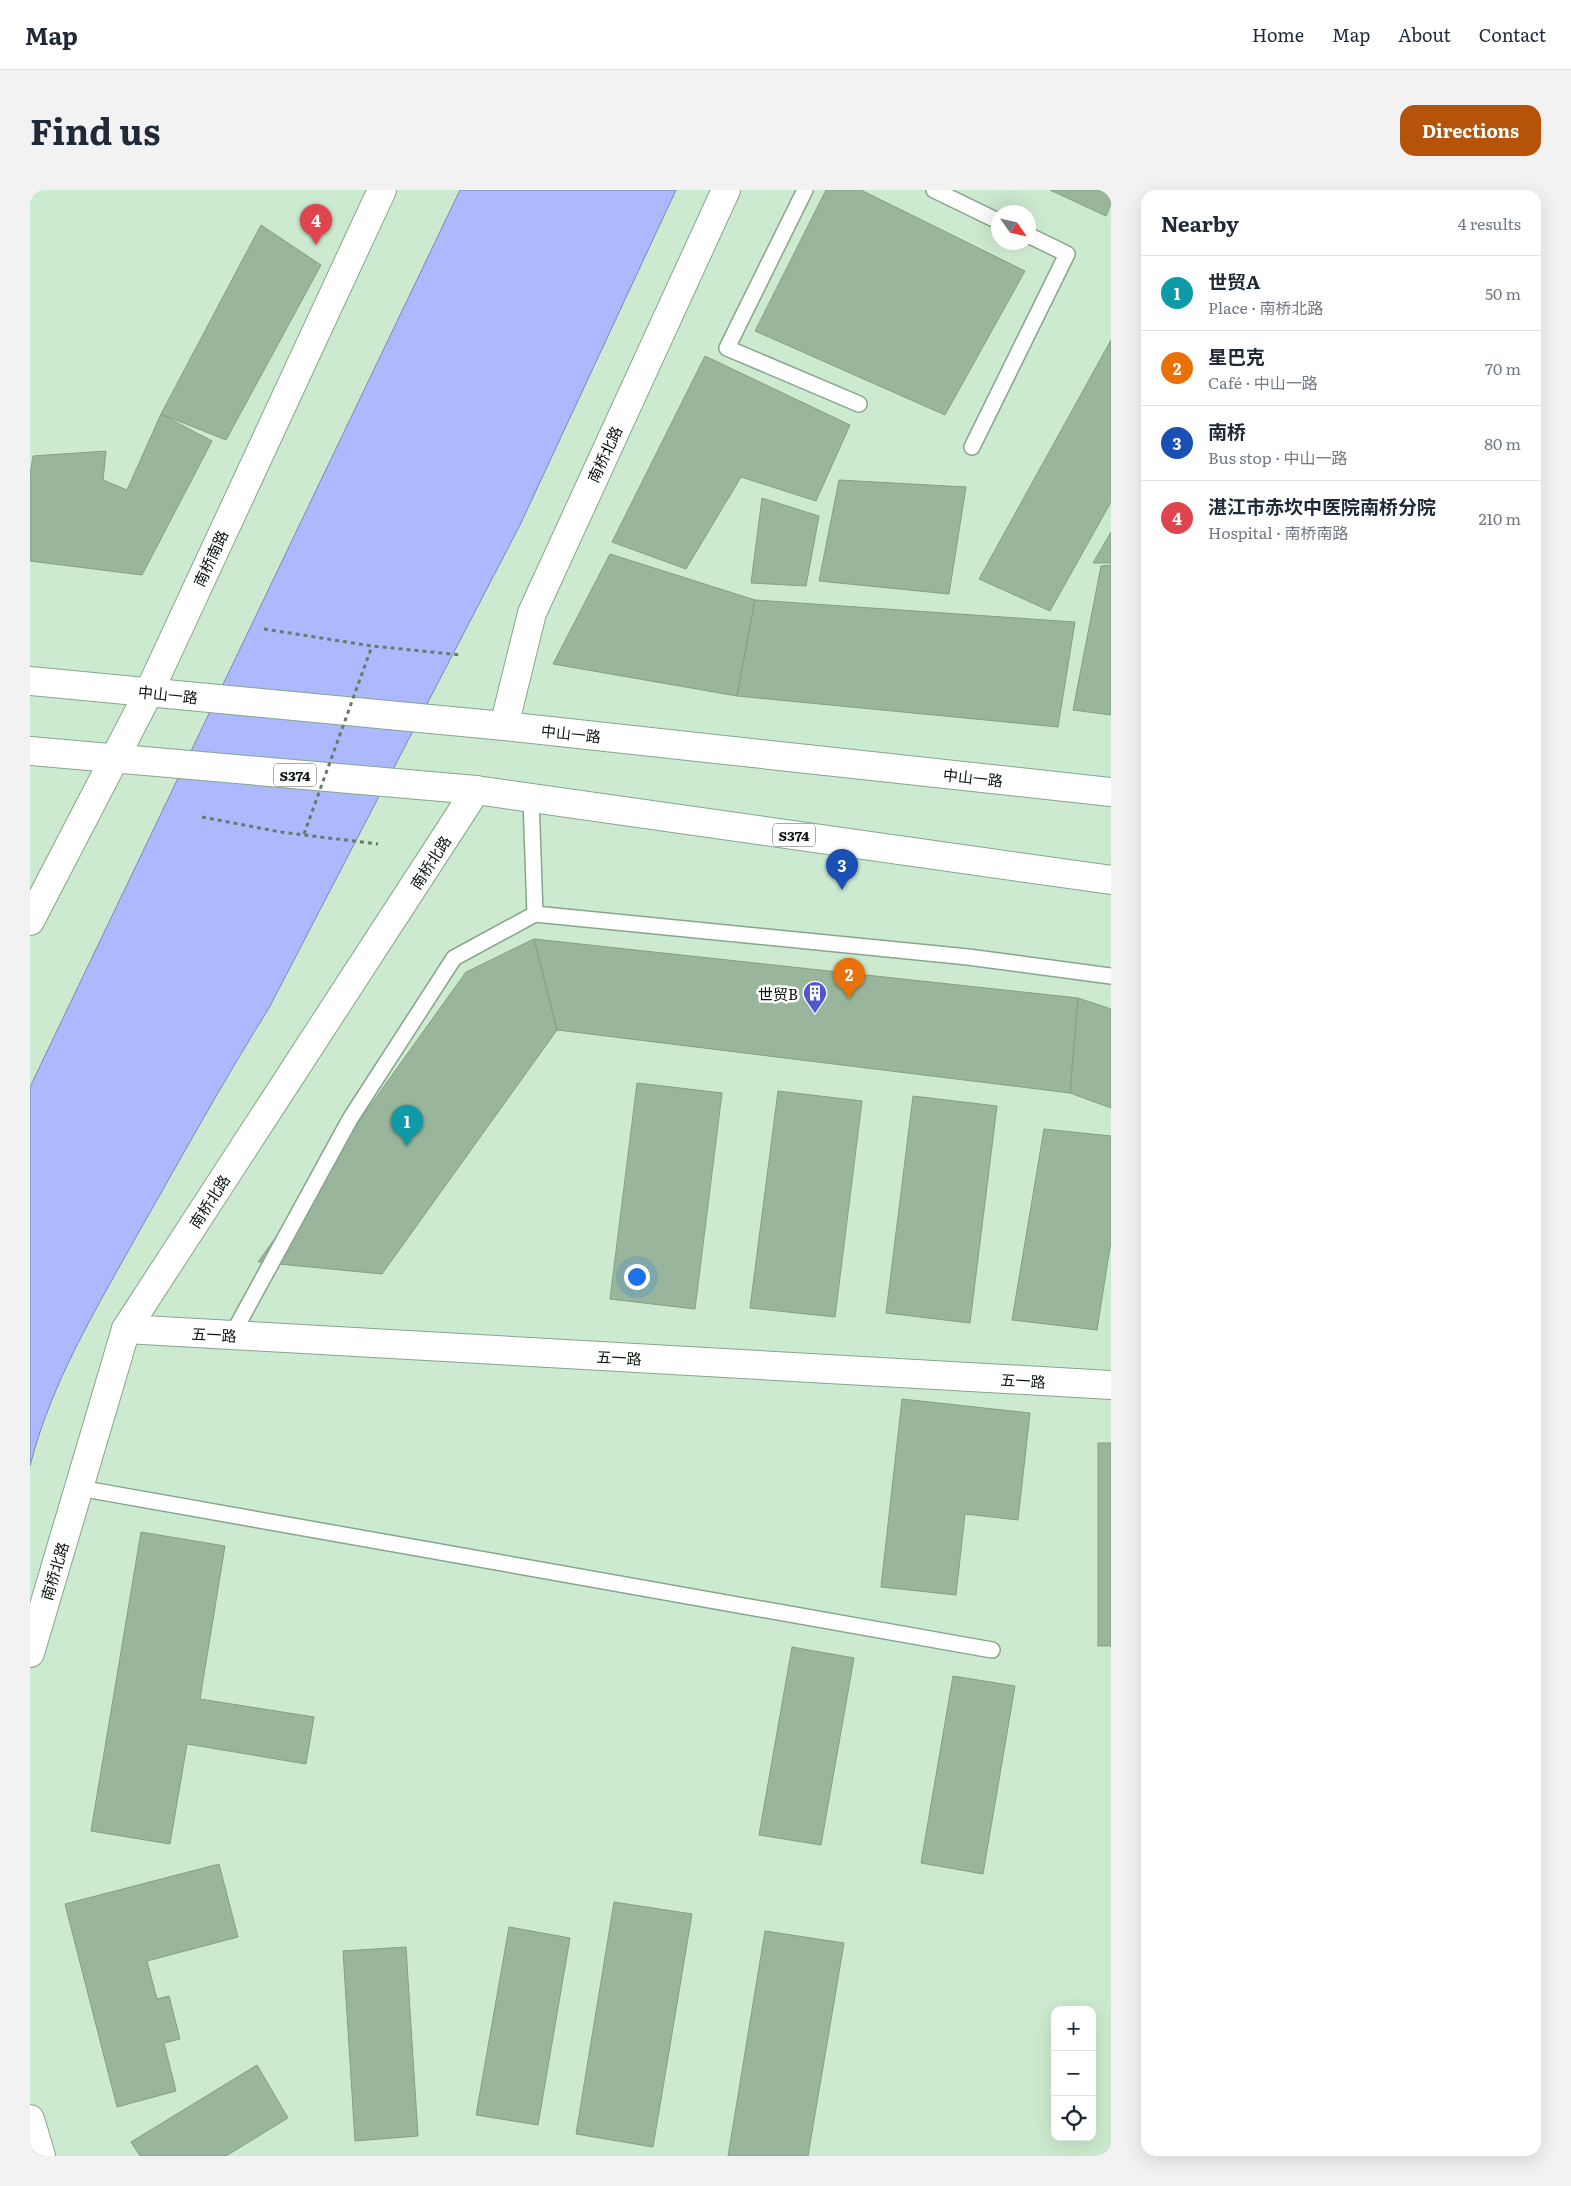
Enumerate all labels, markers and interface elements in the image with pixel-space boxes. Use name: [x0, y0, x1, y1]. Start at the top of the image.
text: Map: [25, 17, 78, 52]
text: Home: [1252, 21, 1304, 48]
text: Map: [1332, 21, 1370, 48]
text: About: [1398, 21, 1451, 48]
text: Contact: [1479, 21, 1546, 48]
text: Find us: [30, 104, 160, 156]
button: Directions: [1400, 105, 1541, 156]
pin: 4: [300, 204, 332, 245]
north arrow: [991, 205, 1036, 250]
text: Nearby: [1161, 207, 1239, 238]
text: 4 results: [1458, 211, 1521, 235]
text: 世贸A: [1208, 267, 1260, 295]
text: 1: [1174, 281, 1180, 305]
text: 50 m: [1485, 281, 1521, 305]
text: Place · 南桥北路: [1208, 295, 1323, 319]
text: 星巴克: [1208, 342, 1265, 370]
text: 2: [1173, 356, 1181, 380]
text: 70 m: [1485, 356, 1521, 380]
text: Café · 中山一路: [1208, 370, 1318, 394]
text: 南桥: [1208, 417, 1246, 445]
street label: 南桥北路: [581, 422, 627, 486]
text: 3: [1173, 431, 1181, 455]
text: 80 m: [1484, 431, 1521, 455]
text: Bus stop · 中山一路: [1208, 445, 1347, 469]
text: 湛江市赤坎中医院南桥分院: [1208, 492, 1436, 520]
text: 4: [1172, 506, 1182, 530]
text: 210 m: [1478, 506, 1521, 530]
text: Hospital · 南桥南路: [1208, 520, 1348, 544]
street label: 南桥南路: [187, 526, 233, 590]
street label: 中山一路: [137, 679, 199, 709]
street label: 中山一路: [540, 718, 602, 748]
street label: 中山一路: [942, 762, 1004, 792]
road number: S374: [274, 764, 316, 786]
road number: S374: [773, 824, 815, 846]
street label: 南桥北路: [404, 831, 456, 893]
pin: 3: [826, 849, 858, 890]
pin: 2: [833, 958, 865, 999]
building icon: 世贸B: [802, 980, 828, 1014]
place label: 世贸B: [758, 982, 798, 1005]
pin: 1: [391, 1105, 423, 1146]
street label: 南桥北路: [183, 1170, 235, 1232]
your location: [624, 1264, 650, 1290]
street label: 五一路: [191, 1321, 237, 1347]
street label: 五一路: [596, 1344, 642, 1370]
street label: 五一路: [1000, 1367, 1046, 1393]
street label: 南桥北路: [34, 1539, 74, 1603]
map controls: [1051, 2006, 1096, 2141]
button: +: [1051, 2006, 1096, 2051]
button: −: [1051, 2051, 1096, 2096]
button: locate: [1051, 2096, 1096, 2141]

